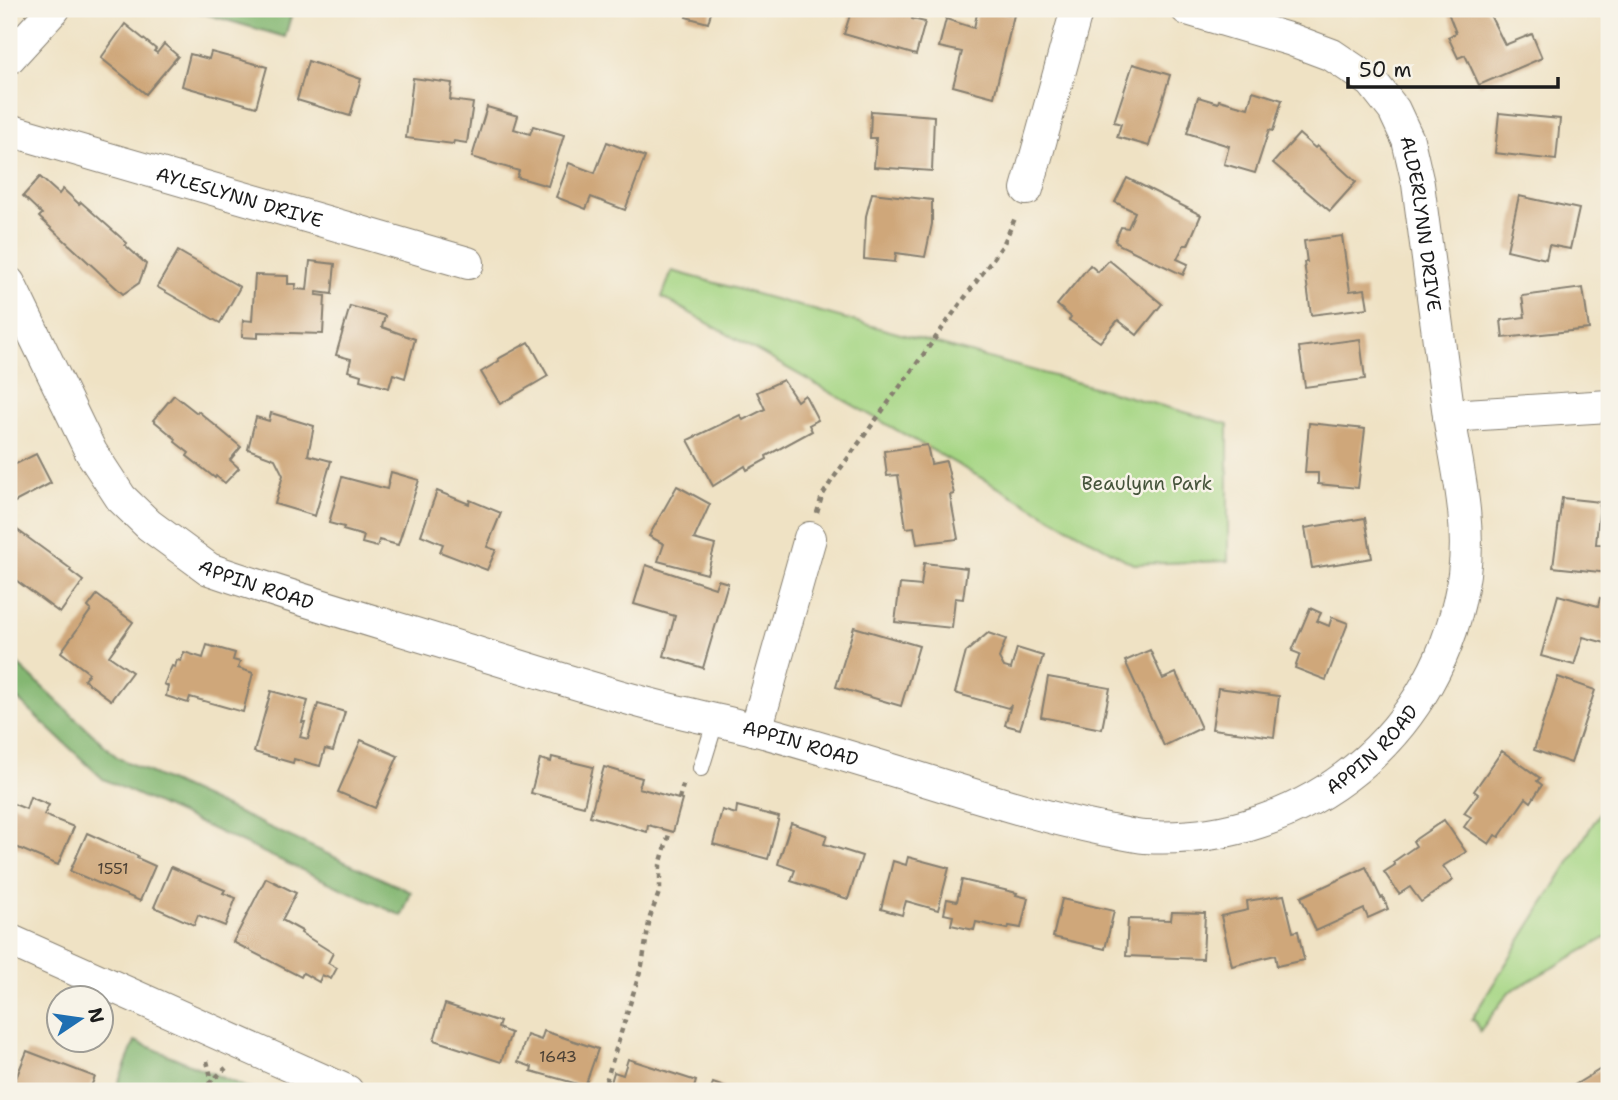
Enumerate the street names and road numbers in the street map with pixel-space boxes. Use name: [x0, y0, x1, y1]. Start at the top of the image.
street label: ALDERLYNN DRIVE: [1394, 133, 1447, 313]
street label: AYLESLYNN DRIVE: [153, 161, 326, 233]
street label: APPIN ROAD: [193, 554, 317, 615]
street label: APPIN ROAD: [1321, 700, 1424, 800]
street label: APPIN ROAD: [740, 715, 862, 772]

